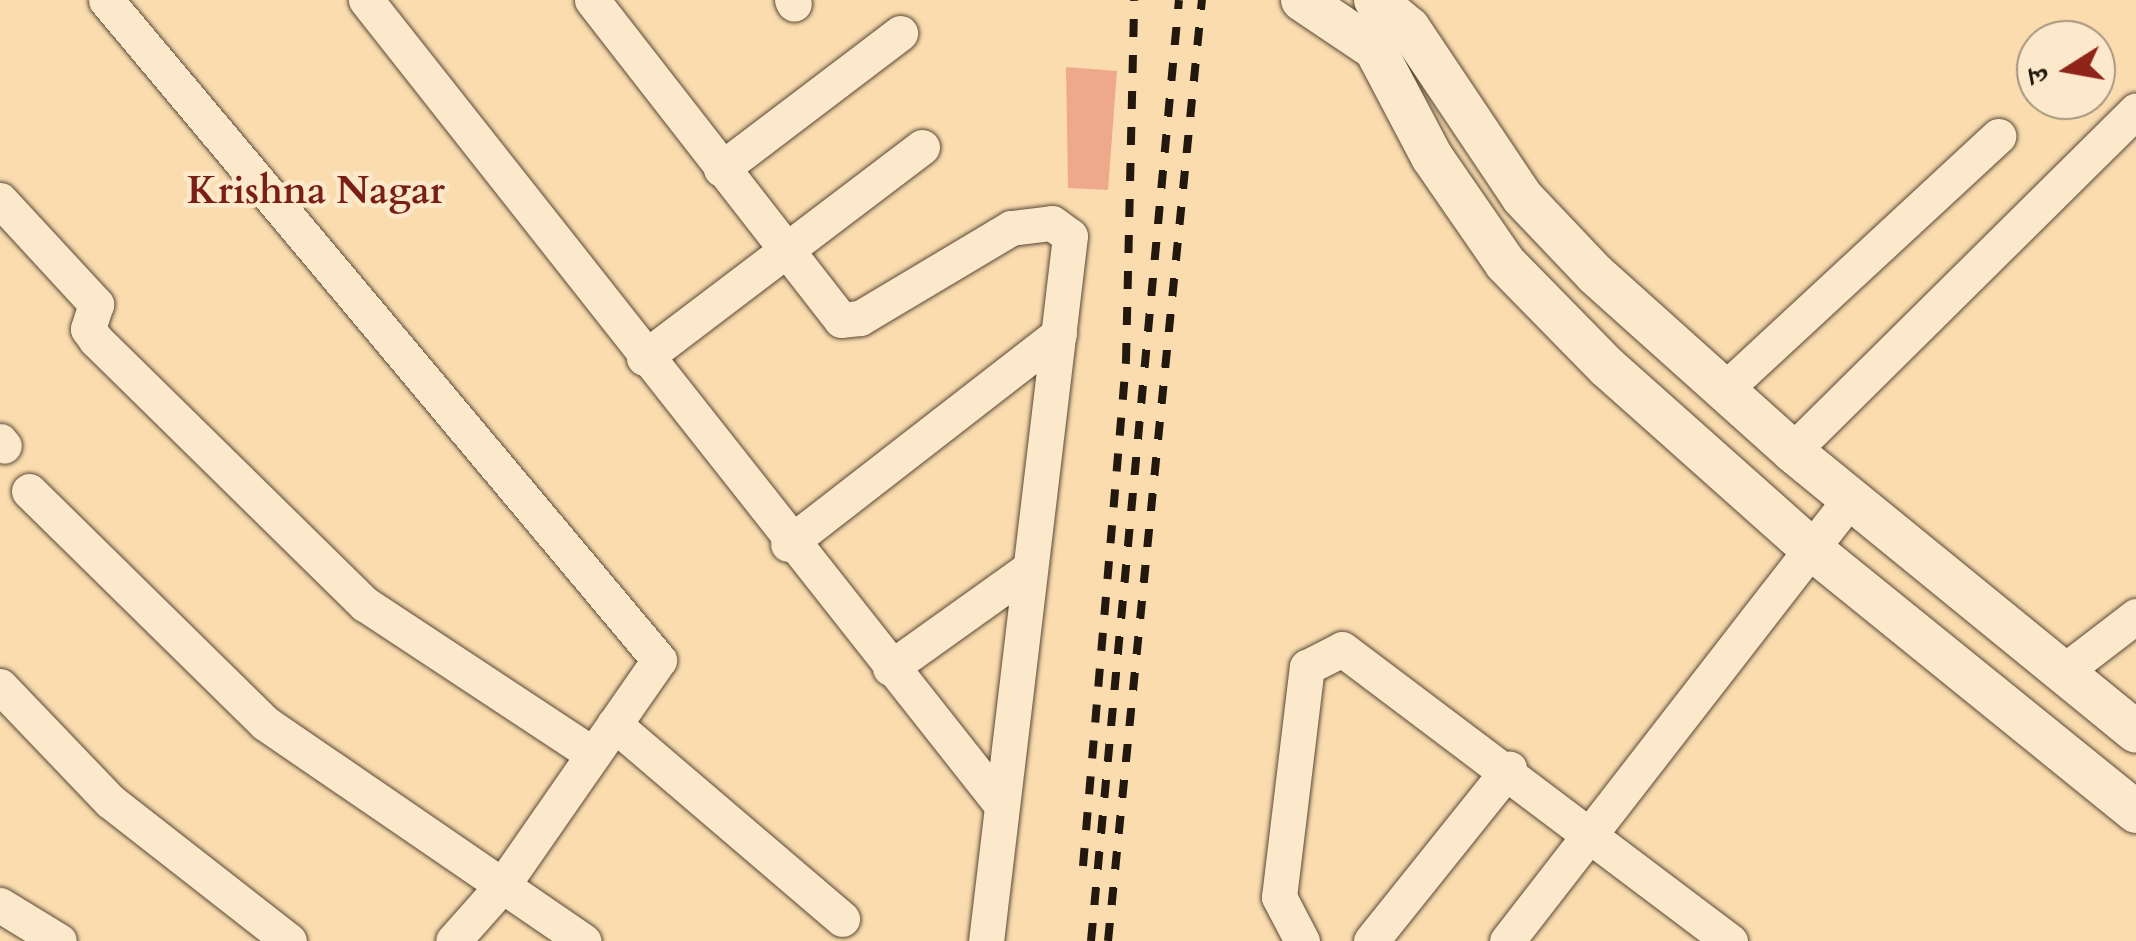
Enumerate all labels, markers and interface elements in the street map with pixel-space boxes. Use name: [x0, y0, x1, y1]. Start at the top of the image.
north arrow: [2016, 20, 2116, 120]
text: उ: [2019, 65, 2059, 86]
district label: Krishna Nagar: [187, 169, 445, 215]

